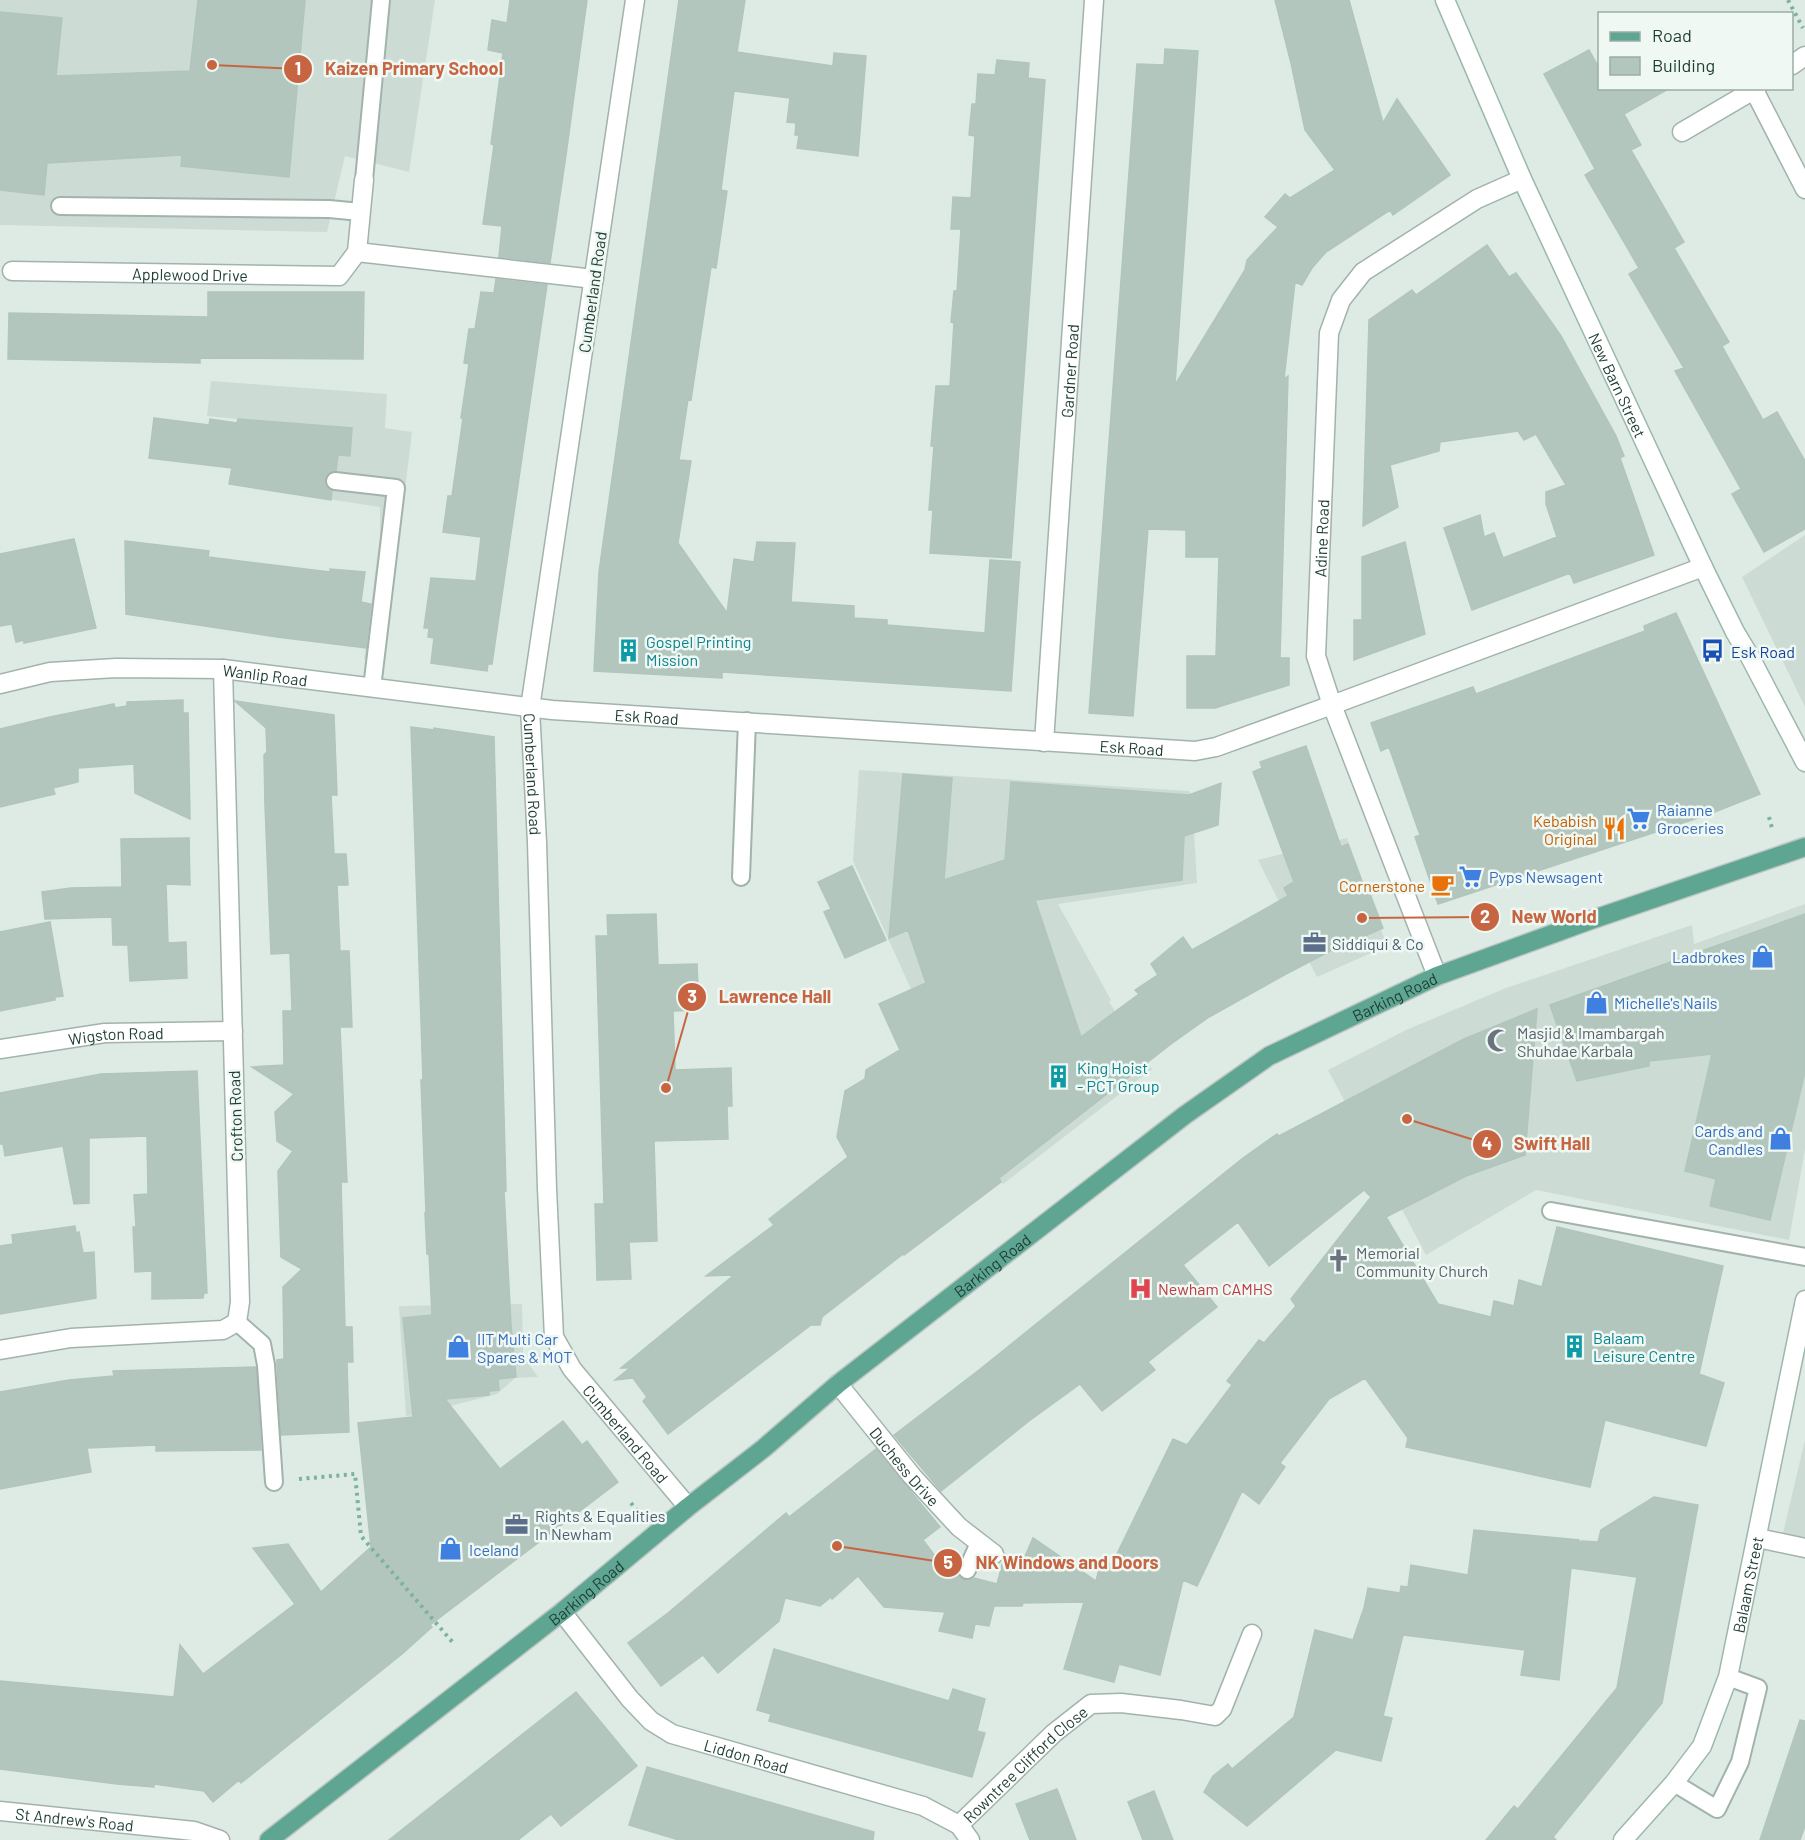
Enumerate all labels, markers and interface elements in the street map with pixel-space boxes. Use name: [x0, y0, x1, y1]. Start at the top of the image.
legend: [1598, 12, 1793, 90]
text: Road: [1652, 24, 1692, 46]
callout: Kaizen Primary School: [283, 51, 515, 87]
text: Building: [1652, 54, 1715, 76]
text: 1: [295, 57, 301, 79]
text: Kaizen Primary School: [325, 57, 503, 79]
street label: Cumberland Road: [574, 230, 610, 354]
street label: Applewood Drive: [132, 263, 248, 284]
street label: Gardner Road: [1056, 323, 1082, 418]
street label: New Barn Street: [1585, 329, 1651, 440]
street label: Adine Road: [1310, 499, 1332, 578]
place label: Gospel Printing Mission: [646, 632, 751, 669]
building icon: Gospel Printing Mission: [615, 637, 641, 663]
bus stop icon: Esk Road: [1700, 638, 1726, 664]
place label: Esk Road: [1731, 642, 1795, 661]
street label: Wanlip Road: [222, 660, 309, 689]
street label: Esk Road: [614, 705, 679, 728]
street label: Cumberland Road: [521, 713, 546, 836]
street label: Esk Road: [1099, 735, 1164, 758]
place label: Raianne Groceries: [1657, 800, 1724, 837]
supermarket icon: Raianne Groceries: [1626, 805, 1652, 831]
place label: Kebabish Original: [1533, 811, 1597, 848]
restaurant icon: Kebabish Original: [1602, 816, 1628, 842]
supermarket icon: Pyps Newsagent: [1458, 863, 1484, 889]
place label: Pyps Newsagent: [1489, 867, 1603, 886]
cafe icon: Cornerstone: [1430, 872, 1456, 898]
place label: Cornerstone: [1339, 876, 1425, 895]
callout: New World: [1470, 899, 1609, 935]
text: 2: [1480, 905, 1490, 927]
text: New World: [1511, 905, 1597, 927]
office icon: Siddiqui & Co: [1301, 930, 1327, 956]
place label: Siddiqui & Co: [1332, 934, 1424, 953]
shop icon: Ladbrokes: [1750, 943, 1776, 969]
place label: Ladbrokes: [1672, 947, 1745, 966]
street label: Barking Road: [1349, 968, 1440, 1025]
callout: Lawrence Hall: [677, 979, 843, 1015]
text: 3: [687, 985, 697, 1007]
text: Lawrence Hall: [719, 985, 831, 1007]
shop icon: Michelle's Nails: [1583, 989, 1609, 1015]
place label: Michelle's Nails: [1614, 993, 1718, 1012]
street label: Wigston Road: [67, 1023, 164, 1048]
place label: Masjid & Imambargah Shuhdae Karbala: [1517, 1023, 1665, 1060]
mosque icon: Masjid & Imambargah Shuhdae Karbala: [1486, 1028, 1512, 1054]
place label: King Hoist - PCT Group: [1077, 1058, 1160, 1095]
building icon: King Hoist - PCT Group: [1046, 1063, 1072, 1089]
street label: Crofton Road: [224, 1070, 246, 1162]
place label: Cards and Candles: [1694, 1121, 1763, 1158]
callout: Swift Hall: [1472, 1126, 1602, 1162]
shop icon: Cards and Candles: [1768, 1126, 1794, 1152]
text: 4: [1482, 1132, 1493, 1154]
text: Swift Hall: [1514, 1132, 1590, 1154]
street label: Barking Road: [950, 1229, 1034, 1300]
place label: Memorial Community Church: [1356, 1243, 1488, 1280]
church icon: Memorial Community Church: [1325, 1248, 1351, 1274]
hospital icon: Newham CAMHS: [1127, 1275, 1153, 1301]
place label: Newham CAMHS: [1158, 1279, 1273, 1298]
place label: Balaam Leisure Centre: [1593, 1328, 1695, 1365]
place label: IIT Multi Car Spares & MOT: [477, 1329, 572, 1366]
building icon: Balaam Leisure Centre: [1562, 1333, 1588, 1359]
shop icon: IIT Multi Car Spares & MOT: [446, 1334, 472, 1360]
street label: Cumberland Road: [579, 1380, 673, 1486]
street label: Duchess Drive: [866, 1423, 944, 1509]
place label: Rights & Equalities In Newham: [535, 1506, 666, 1543]
office icon: Rights & Equalities In Newham: [504, 1511, 530, 1537]
street label: Balaam Street: [1728, 1534, 1766, 1635]
shop icon: Iceland: [438, 1536, 464, 1562]
place label: Iceland: [469, 1540, 519, 1559]
callout: NK Windows and Doors: [933, 1545, 1170, 1581]
text: 5: [943, 1551, 953, 1573]
text: NK Windows and Doors: [976, 1551, 1158, 1573]
street label: Barking Road: [544, 1556, 627, 1629]
street label: Rowntree Clifford Close: [958, 1701, 1091, 1826]
street label: Liddon Road: [702, 1734, 791, 1776]
street label: St Andrew's Road: [14, 1803, 135, 1834]

